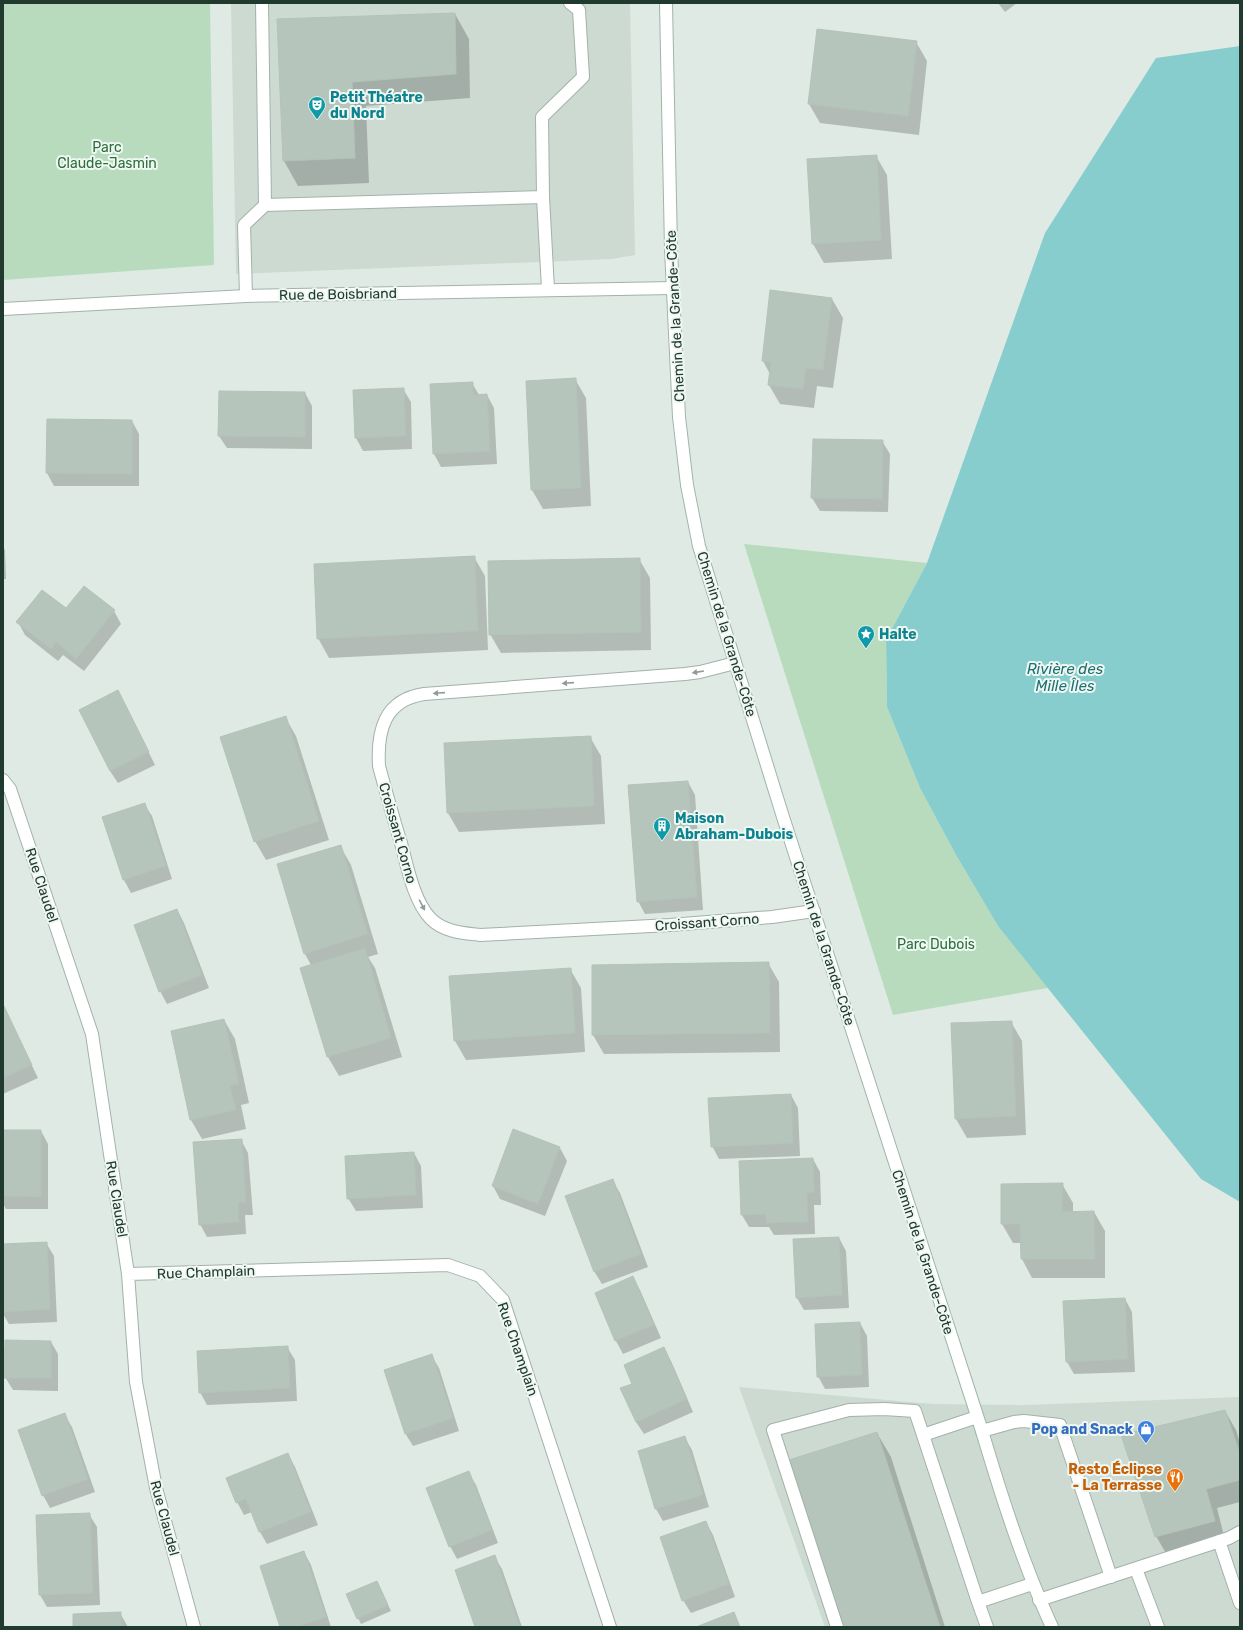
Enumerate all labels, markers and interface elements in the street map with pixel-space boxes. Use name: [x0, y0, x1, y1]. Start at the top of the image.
place label: Petit Théatre du Nord: [330, 89, 423, 122]
theatre icon: Petit Théatre du Nord: [307, 95, 327, 120]
park label: Parc Claude-Jasmin: [57, 139, 157, 172]
street label: Chemin de la Grande-Côte: [662, 229, 688, 402]
street label: Rue de Boisbriand: [279, 285, 397, 304]
street label: Chemin de la Grande-Côte: [693, 549, 760, 719]
place icon: Halte: [856, 624, 876, 649]
place label: Halte: [879, 626, 917, 643]
water label: Rivière des Mille Îles: [1027, 660, 1104, 695]
one-way arrow: [692, 669, 704, 675]
one-way arrow: [562, 680, 574, 687]
one-way arrow: [433, 690, 445, 697]
street label: Croissant Corno: [375, 781, 420, 886]
place label: Maison Abraham-Dubois: [675, 810, 794, 843]
building icon: Maison Abraham-Dubois: [652, 816, 672, 841]
street label: Rue Claudel: [21, 846, 62, 925]
street label: Chemin de la Grande-Côte: [789, 859, 858, 1028]
one-way arrow: [418, 899, 425, 910]
street label: Croissant Corno: [654, 910, 760, 935]
park label: Parc Dubois: [897, 936, 975, 953]
street label: Rue Claudel: [102, 1160, 131, 1239]
street label: Chemin de la Grande-Côte: [888, 1168, 957, 1337]
street label: Rue Champlain: [157, 1262, 255, 1283]
street label: Rue Champlain: [493, 1300, 542, 1398]
shop icon: Pop and Snack: [1136, 1419, 1156, 1444]
place label: Pop and Snack: [1031, 1421, 1134, 1438]
place label: Resto Éclipse - La Terrasse: [1068, 1460, 1162, 1494]
restaurant icon: Resto Éclipse - La Terrasse: [1165, 1467, 1185, 1492]
street label: Rue Claudel: [146, 1479, 183, 1558]

